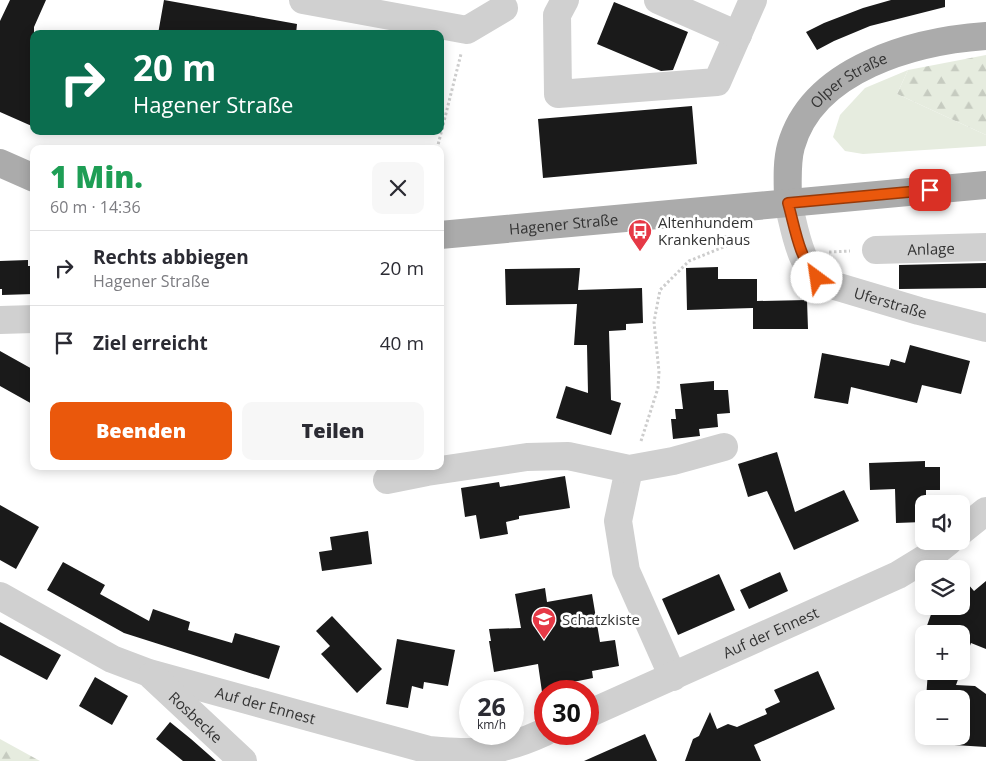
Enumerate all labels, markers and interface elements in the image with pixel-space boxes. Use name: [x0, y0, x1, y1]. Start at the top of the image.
text: 20 m: [133, 44, 216, 91]
street label: Olper Straße: [805, 48, 890, 112]
icon: right: [50, 50, 115, 115]
text: Hagener Straße: [133, 89, 293, 119]
text: 1 Min.: [50, 156, 143, 197]
button: close: [372, 162, 424, 214]
pin: [909, 169, 951, 211]
icon: arrive: [916, 176, 944, 204]
text: 60 m · 14:36: [50, 196, 141, 218]
street label: Hagener Straße: [508, 209, 619, 239]
place label: Altenhundem Krankenhaus: [658, 212, 753, 249]
bus stop icon: Altenhundem Krankenhaus: [627, 218, 653, 252]
street label: Anlage: [907, 238, 955, 259]
text: Rechts abbiegen: [93, 244, 249, 270]
position arrow: [790, 251, 842, 303]
icon: right: [50, 254, 78, 282]
text: 20 m: [380, 255, 424, 281]
text: Hagener Straße: [93, 270, 210, 292]
street label: Uferstraße: [852, 282, 929, 323]
icon: arrive: [50, 329, 78, 357]
text: Ziel erreicht: [93, 330, 208, 356]
text: 40 m: [380, 330, 424, 356]
button: Beenden: [50, 402, 232, 460]
button: Teilen: [242, 402, 424, 460]
map controls: [915, 495, 970, 745]
button: sound: [915, 495, 970, 550]
button: layers: [915, 560, 970, 615]
street label: Auf der Ennest: [719, 602, 822, 662]
school or university icon: Schatzkiste: [531, 606, 557, 640]
place label: Schatzkiste: [562, 609, 640, 629]
button: +: [915, 625, 970, 680]
speed limit sign: 30: [534, 680, 599, 745]
street label: Auf der Ennest: [213, 682, 318, 728]
street label: Rosbecke: [165, 687, 227, 747]
text: 26: [477, 689, 506, 723]
button: −: [915, 690, 970, 745]
text: km/h: [477, 716, 506, 733]

